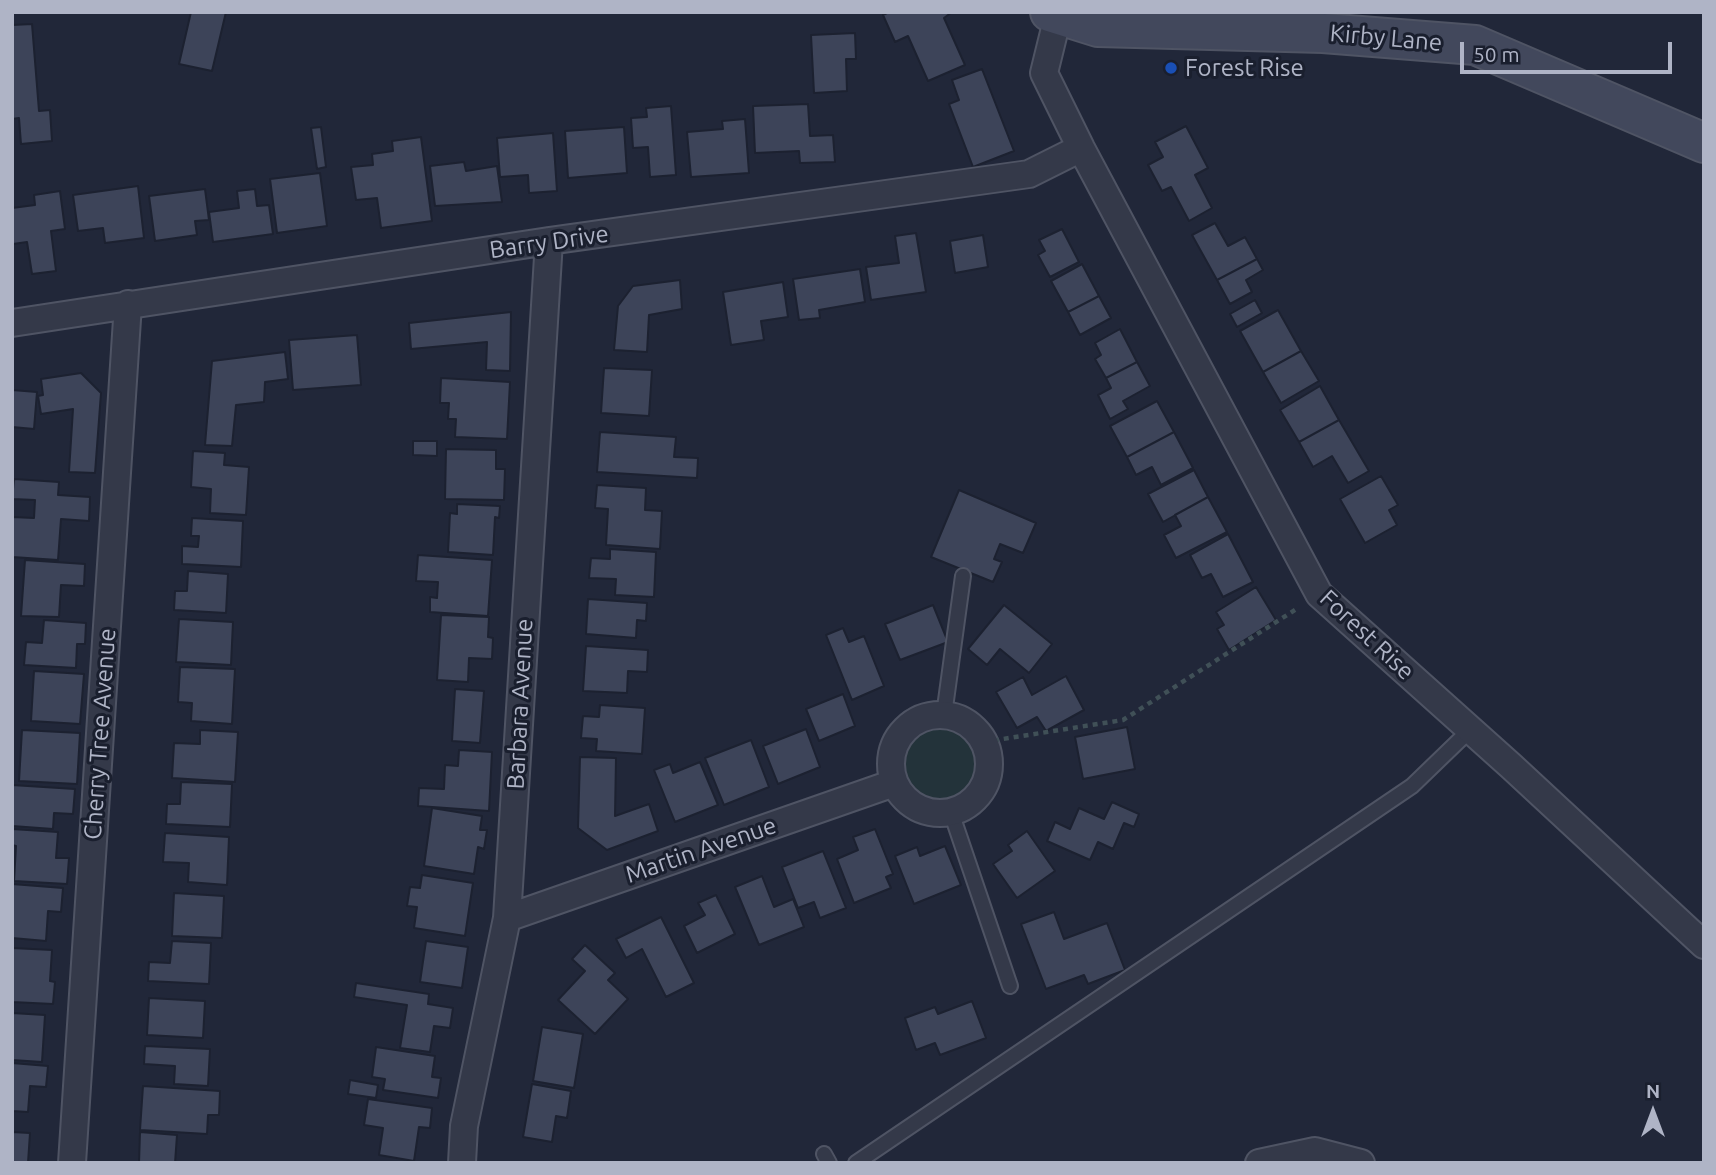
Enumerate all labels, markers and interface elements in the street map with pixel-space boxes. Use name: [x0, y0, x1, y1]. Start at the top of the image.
street label: Kirby Lane: [1329, 19, 1443, 57]
scale bar: [1464, 28, 1676, 72]
text: 50 m: [1473, 42, 1520, 66]
place label: Forest Rise: [1185, 54, 1304, 82]
marker: Forest Rise: [1163, 60, 1179, 76]
street label: Barry Drive: [488, 219, 610, 265]
street label: Forest Rise: [1314, 584, 1420, 686]
street label: Barbara Avenue: [501, 618, 539, 790]
street label: Cherry Tree Avenue: [78, 627, 122, 841]
street label: Martin Avenue: [622, 811, 780, 889]
north arrow: [1618, 1077, 1688, 1147]
text: N: [1646, 1080, 1660, 1102]

